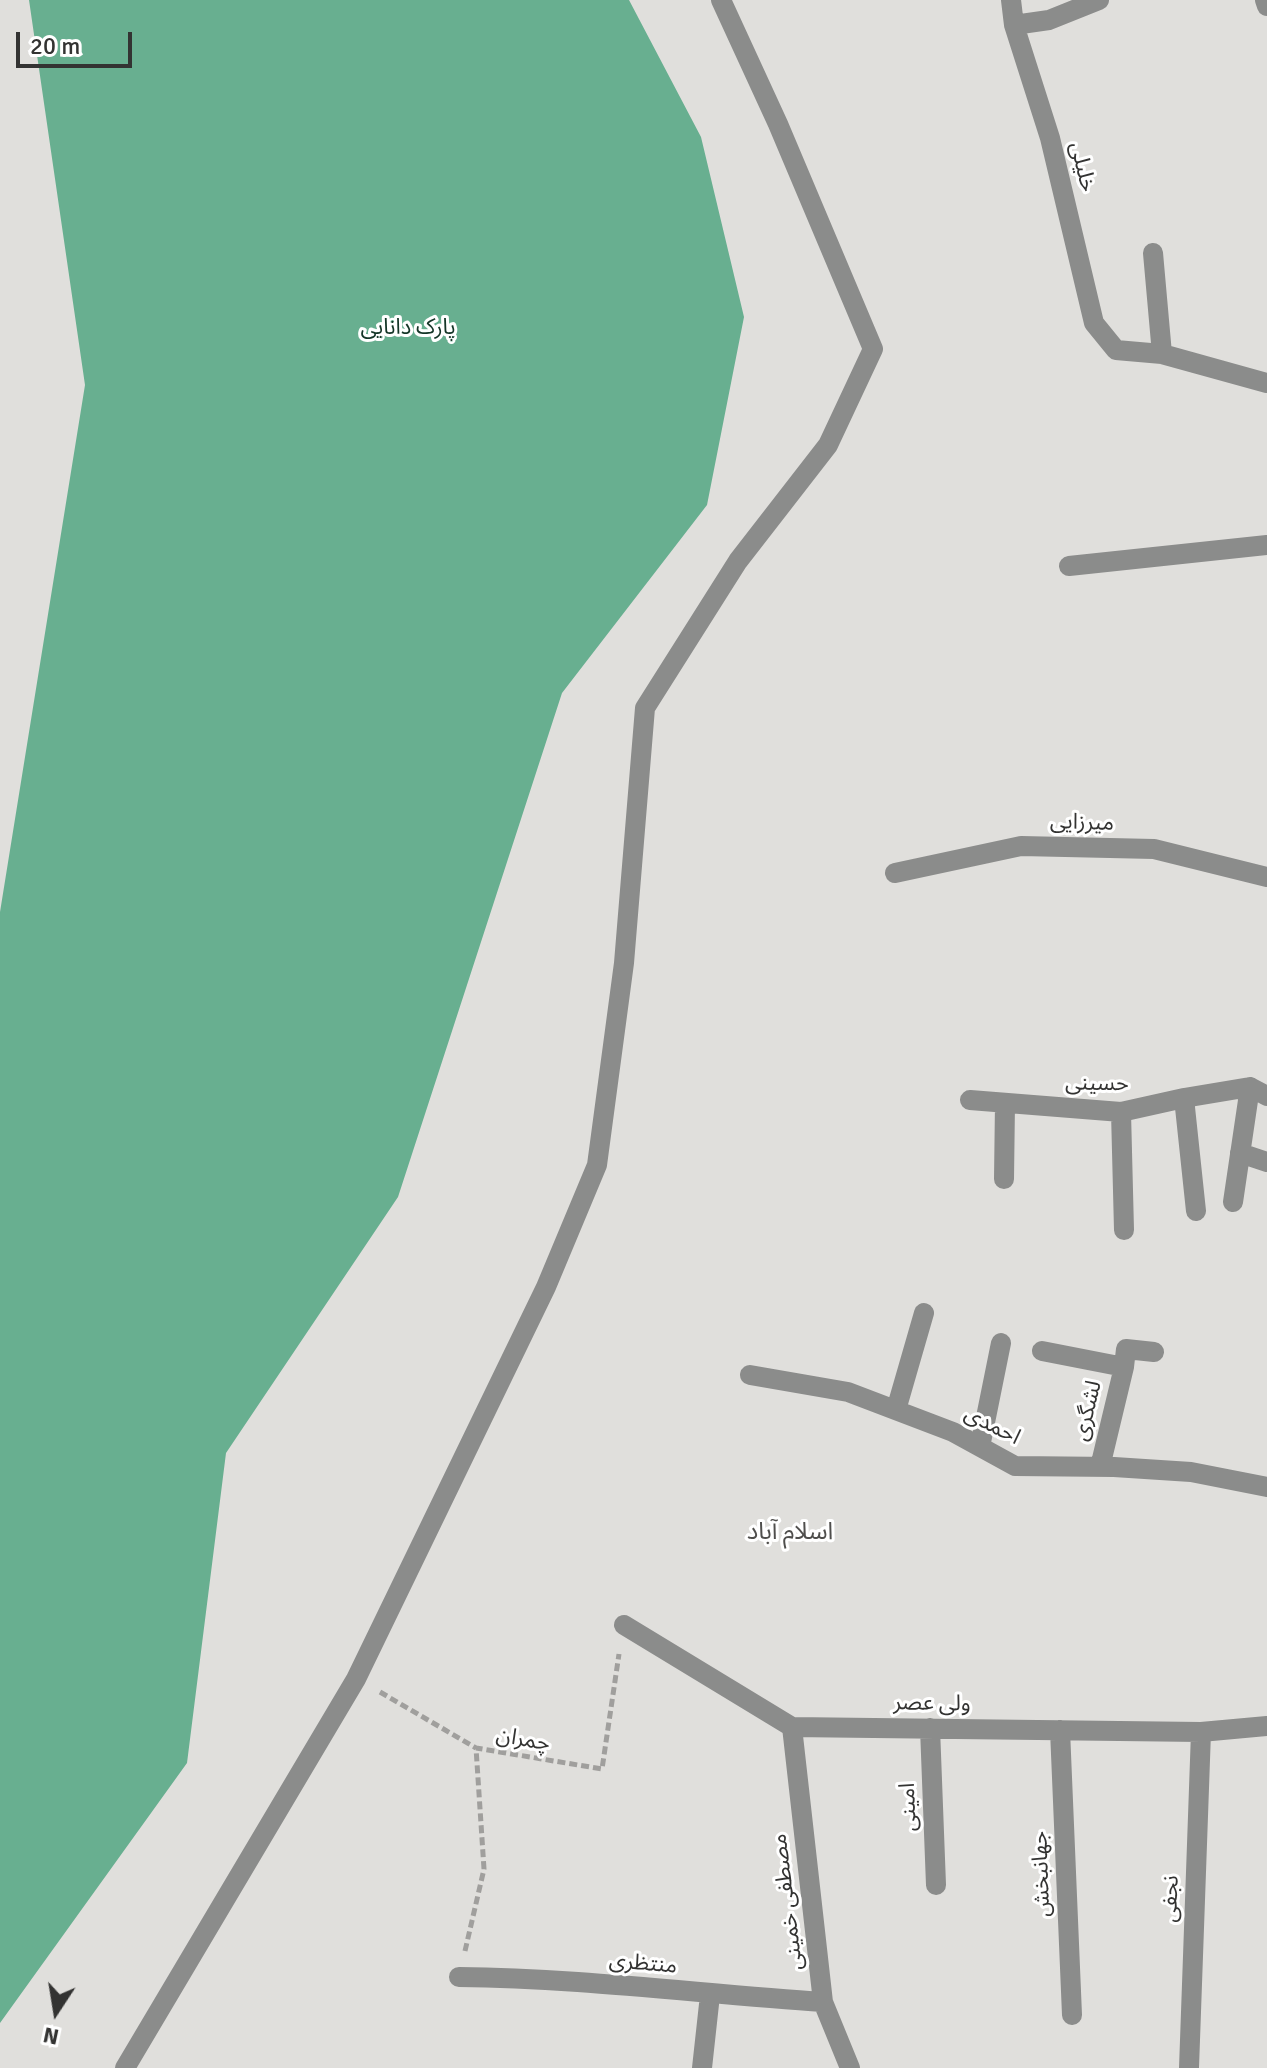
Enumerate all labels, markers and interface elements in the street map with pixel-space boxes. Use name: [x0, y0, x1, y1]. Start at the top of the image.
scale bar: [20, 16, 136, 66]
text: 20 m: [30, 31, 80, 61]
street label: خلیلی: [1063, 139, 1101, 195]
park label: پارک دانایی: [360, 315, 456, 341]
street label: میرزایی: [1050, 809, 1114, 837]
street label: حسینی: [1065, 1070, 1129, 1098]
street label: لشگری: [1068, 1378, 1108, 1444]
street label: احمدی: [960, 1401, 1024, 1451]
district label: اسلام آباد: [747, 1519, 833, 1547]
street label: ولی عصر: [893, 1690, 971, 1718]
street label: چمران: [494, 1722, 552, 1758]
street label: امینی: [895, 1782, 923, 1832]
street label: جهانبخش: [1027, 1831, 1057, 1917]
street label: مصطفی خمینی: [767, 1832, 809, 1972]
street label: نجفی: [1157, 1875, 1185, 1923]
street label: منتظری: [608, 1948, 678, 1980]
north arrow: [16, 1972, 96, 2052]
text: N: [41, 2021, 61, 2051]

